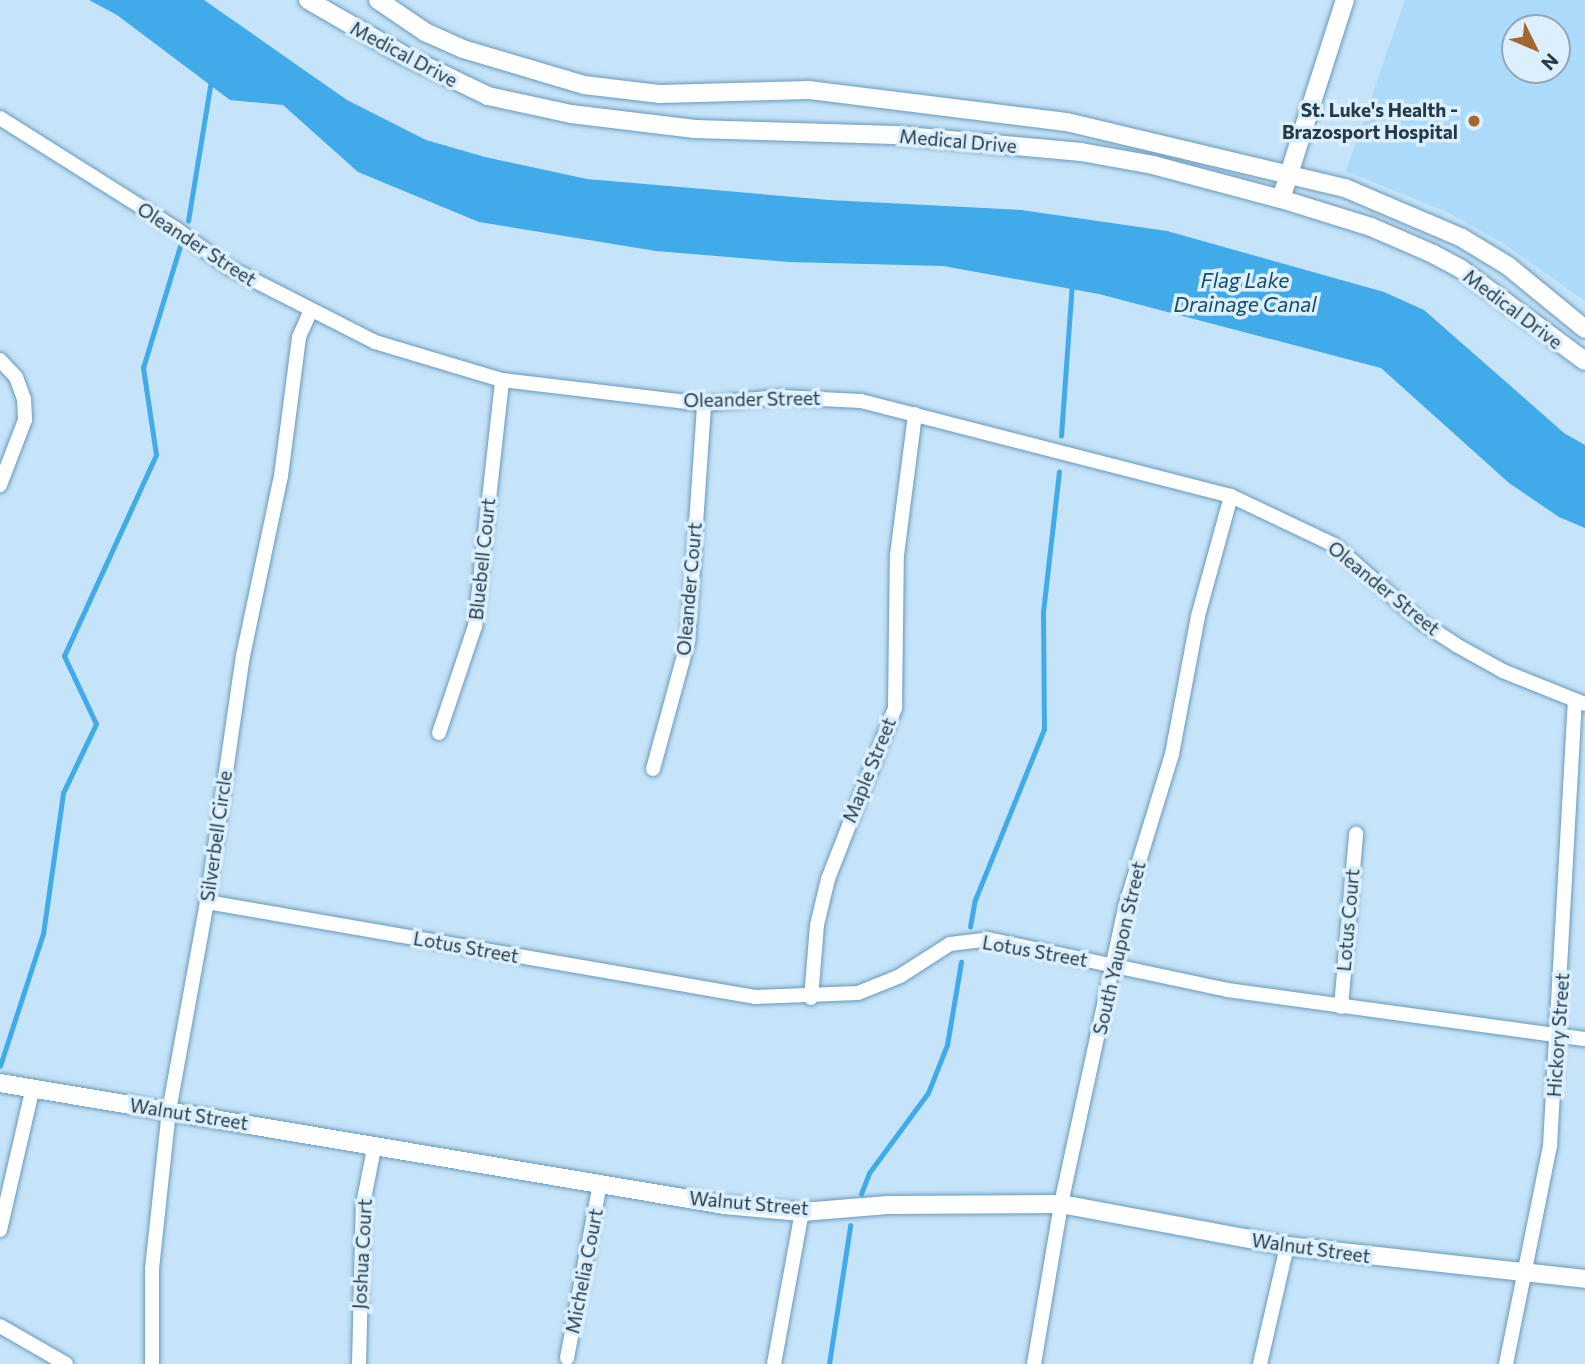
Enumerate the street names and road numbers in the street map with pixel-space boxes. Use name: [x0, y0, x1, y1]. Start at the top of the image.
street label: Medical Drive: [347, 16, 461, 92]
street label: Medical Drive: [898, 125, 1018, 157]
street label: Oleander Street: [133, 197, 261, 291]
street label: Medical Drive: [1459, 264, 1567, 354]
street label: Oleander Street: [683, 386, 821, 412]
street label: Bluebell Court: [464, 497, 500, 621]
street label: Oleander Court: [672, 521, 706, 657]
street label: Oleander Street: [1324, 536, 1444, 640]
street label: Maple Street: [838, 714, 900, 826]
street label: Silverbell Circle: [196, 769, 236, 903]
street label: South Yaupon Street: [1088, 859, 1150, 1037]
street label: Lotus Court: [1332, 868, 1364, 972]
street label: Lotus Street: [412, 927, 520, 967]
street label: Lotus Street: [981, 931, 1089, 971]
street label: Hickory Street: [1542, 972, 1574, 1098]
street label: Walnut Street: [128, 1093, 250, 1135]
street label: Walnut Street: [688, 1186, 810, 1220]
street label: Joshua Court: [348, 1198, 376, 1310]
street label: Michelia Court: [561, 1206, 607, 1336]
street label: Walnut Street: [1250, 1228, 1372, 1268]

